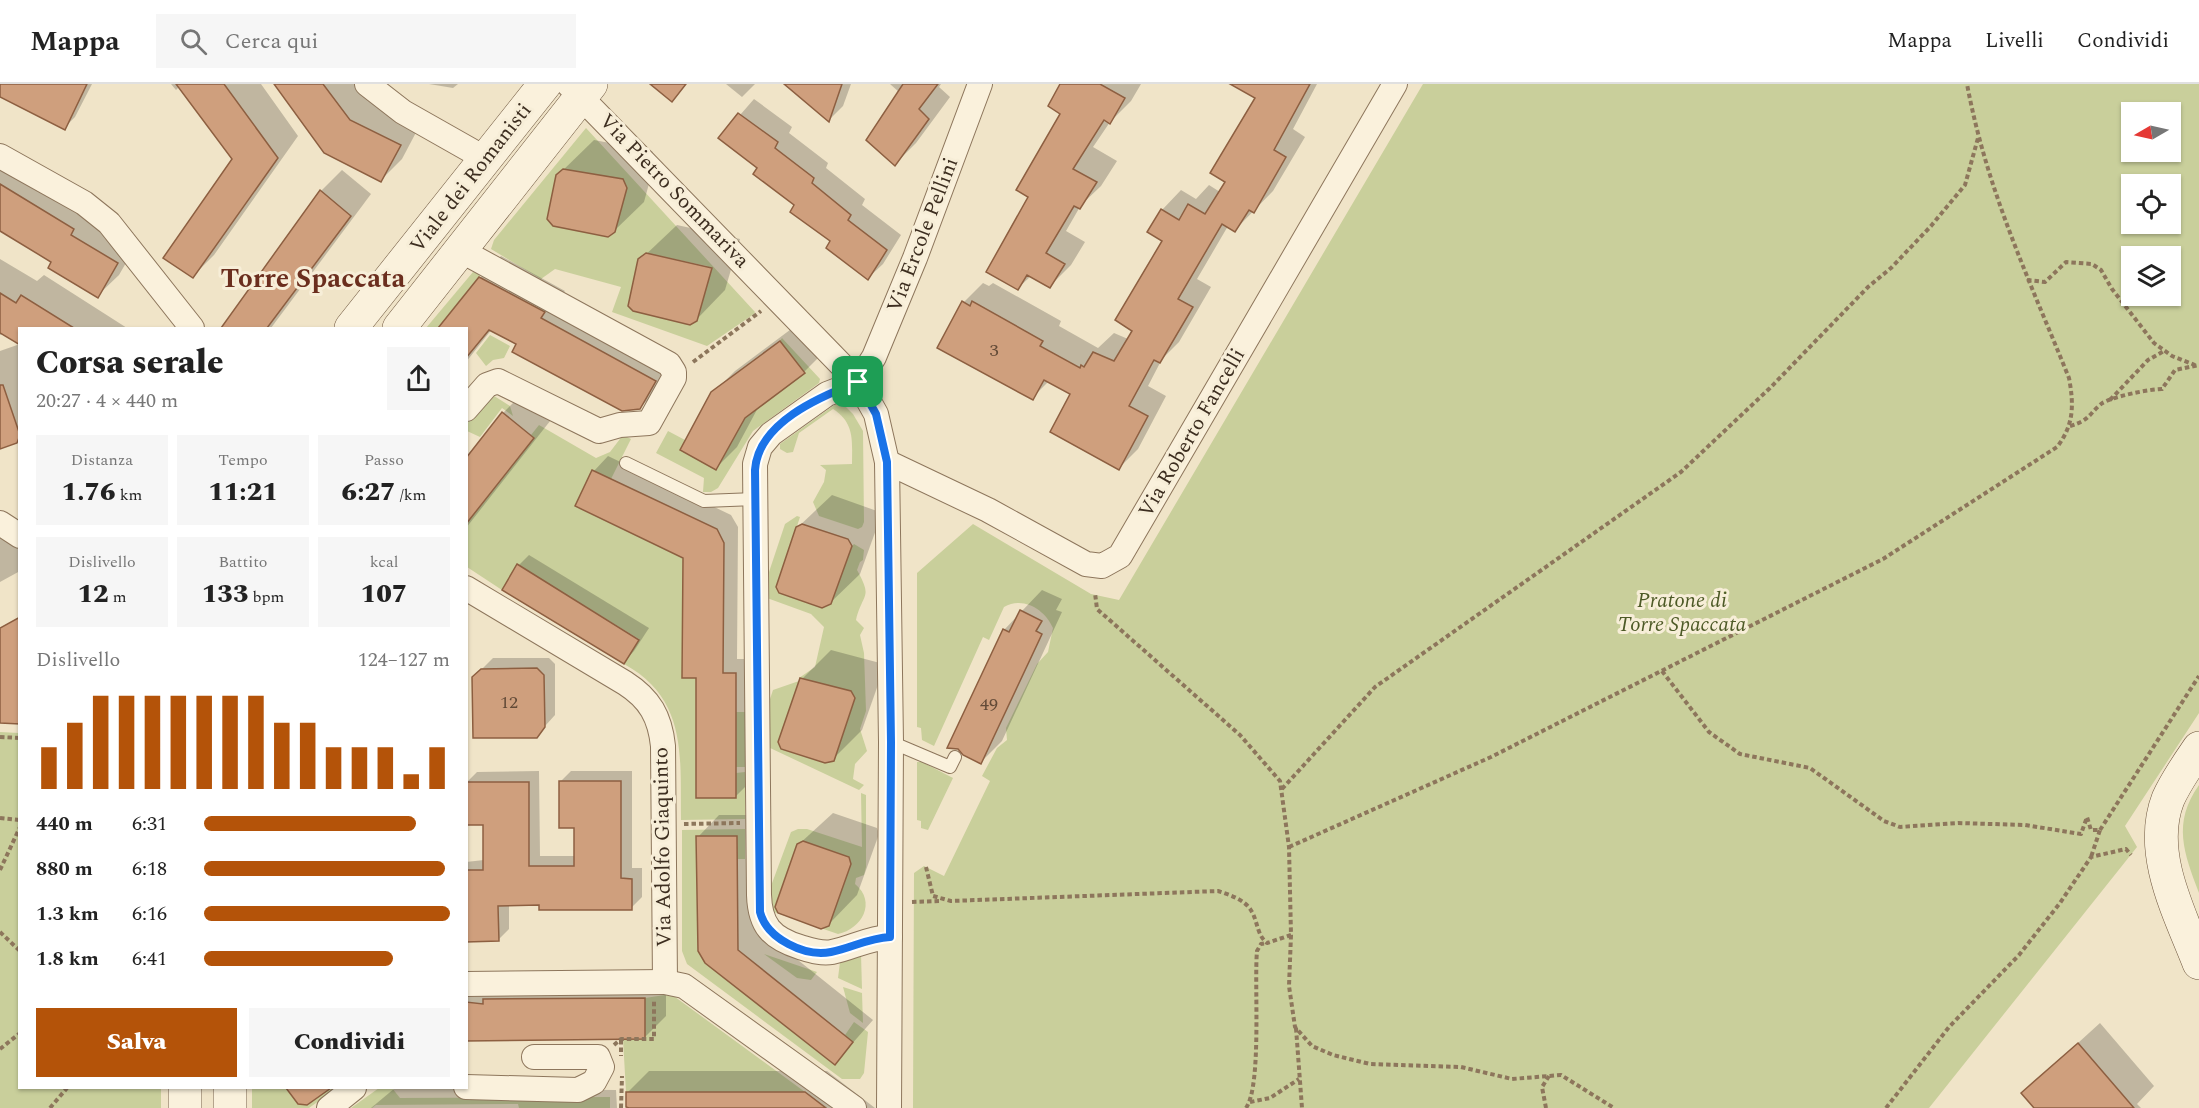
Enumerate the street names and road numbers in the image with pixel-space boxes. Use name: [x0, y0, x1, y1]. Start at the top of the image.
street label: Viale dei Romanisti: [402, 96, 540, 260]
street label: Via Pietro Sommariva: [591, 106, 757, 276]
street label: Via Ercole Pellini: [879, 153, 967, 317]
street label: Via Roberto Fancelli: [1130, 342, 1254, 524]
street label: Via Adolfo Giaquinto: [645, 747, 681, 947]

